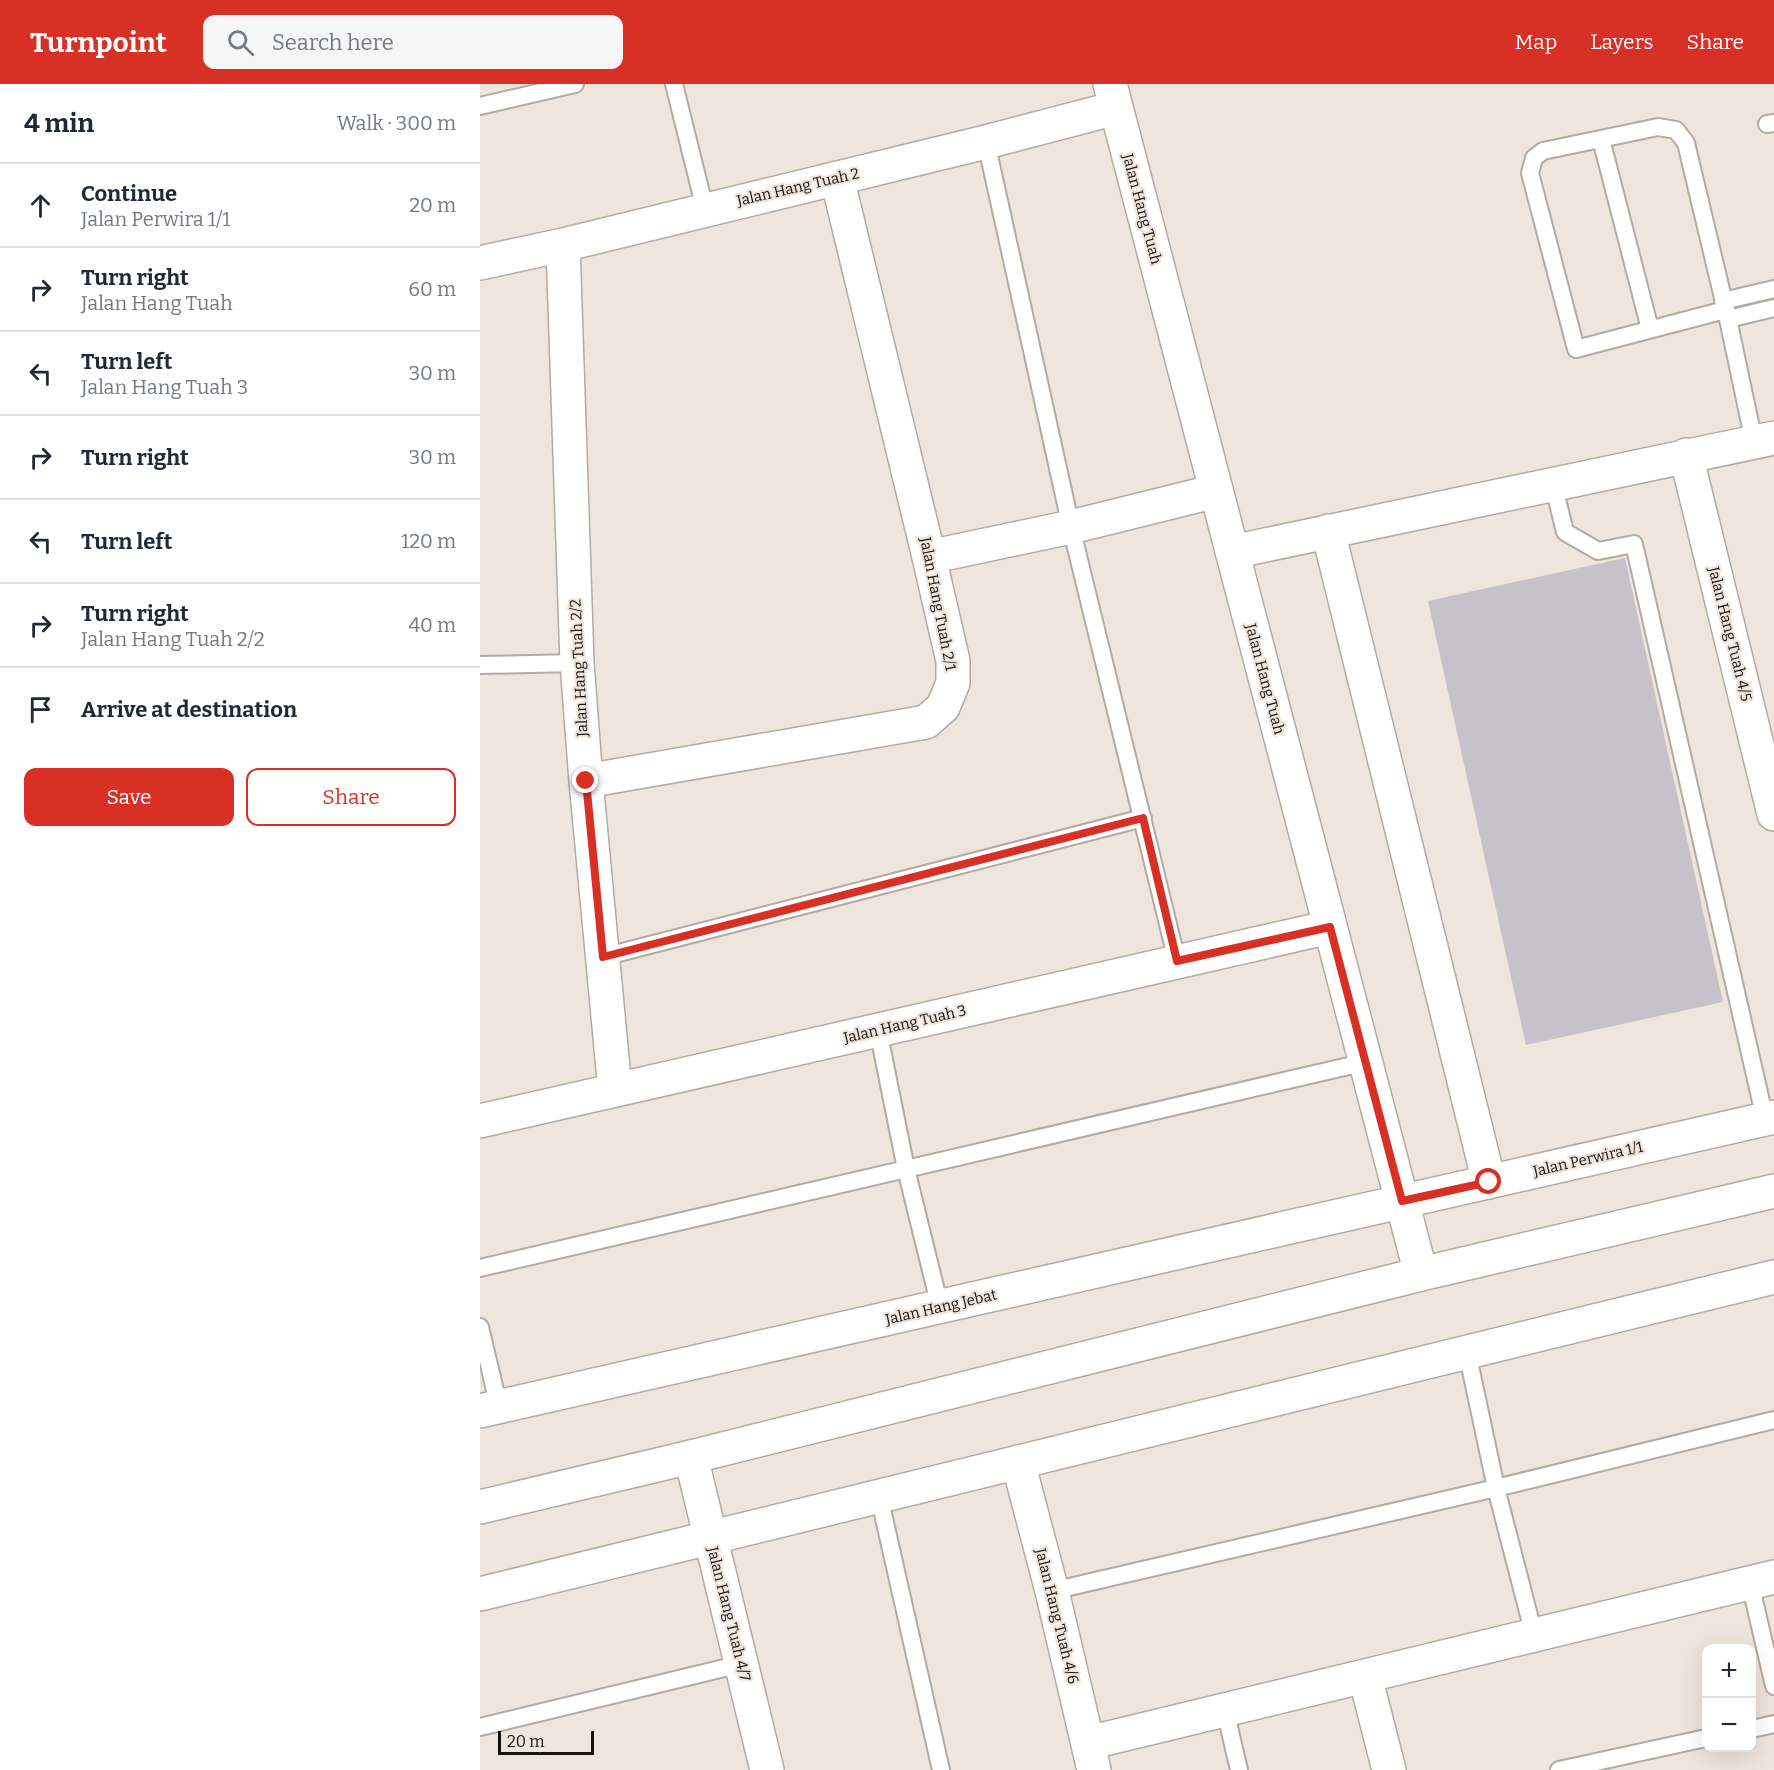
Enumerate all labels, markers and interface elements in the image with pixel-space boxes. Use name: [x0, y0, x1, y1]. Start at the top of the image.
search box: [203, 15, 623, 69]
text: Turnpoint: [30, 26, 167, 59]
icon: search: [224, 26, 257, 59]
text: Search here: [272, 29, 394, 56]
text: Map: [1515, 29, 1557, 55]
text: Layers: [1590, 29, 1654, 55]
text: Share: [1687, 29, 1744, 55]
text: 4 min: [24, 108, 94, 139]
text: Walk · 300 m: [337, 111, 456, 135]
street label: Jalan Hang Tuah: [1118, 151, 1166, 267]
street label: Jalan Hang Tuah 2: [734, 164, 861, 210]
text: Continue: [81, 180, 177, 207]
icon: ahead: [24, 189, 57, 222]
text: 20 m: [409, 193, 456, 217]
text: Jalan Perwira 1/1: [81, 207, 230, 231]
text: Turn right: [81, 264, 189, 291]
icon: right: [24, 273, 57, 306]
text: 60 m: [408, 277, 456, 301]
text: Jalan Hang Tuah: [81, 291, 233, 315]
text: Turn left: [81, 348, 173, 375]
icon: left: [24, 357, 57, 390]
text: 30 m: [409, 361, 456, 385]
text: Jalan Hang Tuah 3: [81, 375, 248, 399]
icon: right: [24, 441, 57, 474]
text: Turn right: [81, 444, 189, 471]
text: 30 m: [409, 445, 456, 469]
icon: left: [24, 525, 57, 558]
text: Turn left: [81, 528, 173, 555]
text: 120 m: [401, 529, 456, 553]
street label: Jalan Hang Tuah 2/1: [916, 535, 960, 672]
street label: Jalan Hang Tuah 4/5: [1704, 564, 1755, 703]
street label: Jalan Hang Tuah 2/2: [566, 599, 592, 738]
text: Turn right: [81, 600, 189, 627]
icon: right: [24, 609, 57, 642]
text: 40 m: [408, 613, 456, 637]
street label: Jalan Hang Tuah: [1241, 621, 1289, 737]
text: Jalan Hang Tuah 2/2: [81, 627, 265, 651]
icon: arrive: [24, 693, 57, 726]
text: Arrive at destination: [81, 696, 297, 723]
route end: [572, 767, 598, 793]
button: Save: [24, 768, 234, 826]
button: Share: [246, 768, 456, 826]
street label: Jalan Hang Tuah 3: [841, 1001, 968, 1047]
street label: Jalan Perwira 1/1: [1530, 1138, 1645, 1181]
route start: [1475, 1168, 1501, 1194]
street label: Jalan Hang Jebat: [883, 1285, 999, 1329]
street label: Jalan Hang Tuah 4/7: [703, 1544, 755, 1683]
street label: Jalan Hang Tuah 4/6: [1031, 1545, 1083, 1686]
map controls: [1702, 1644, 1756, 1752]
button: +: [1702, 1644, 1756, 1698]
button: −: [1702, 1698, 1756, 1752]
scale bar: [498, 1728, 594, 1756]
text: 20 m: [507, 1732, 544, 1751]

